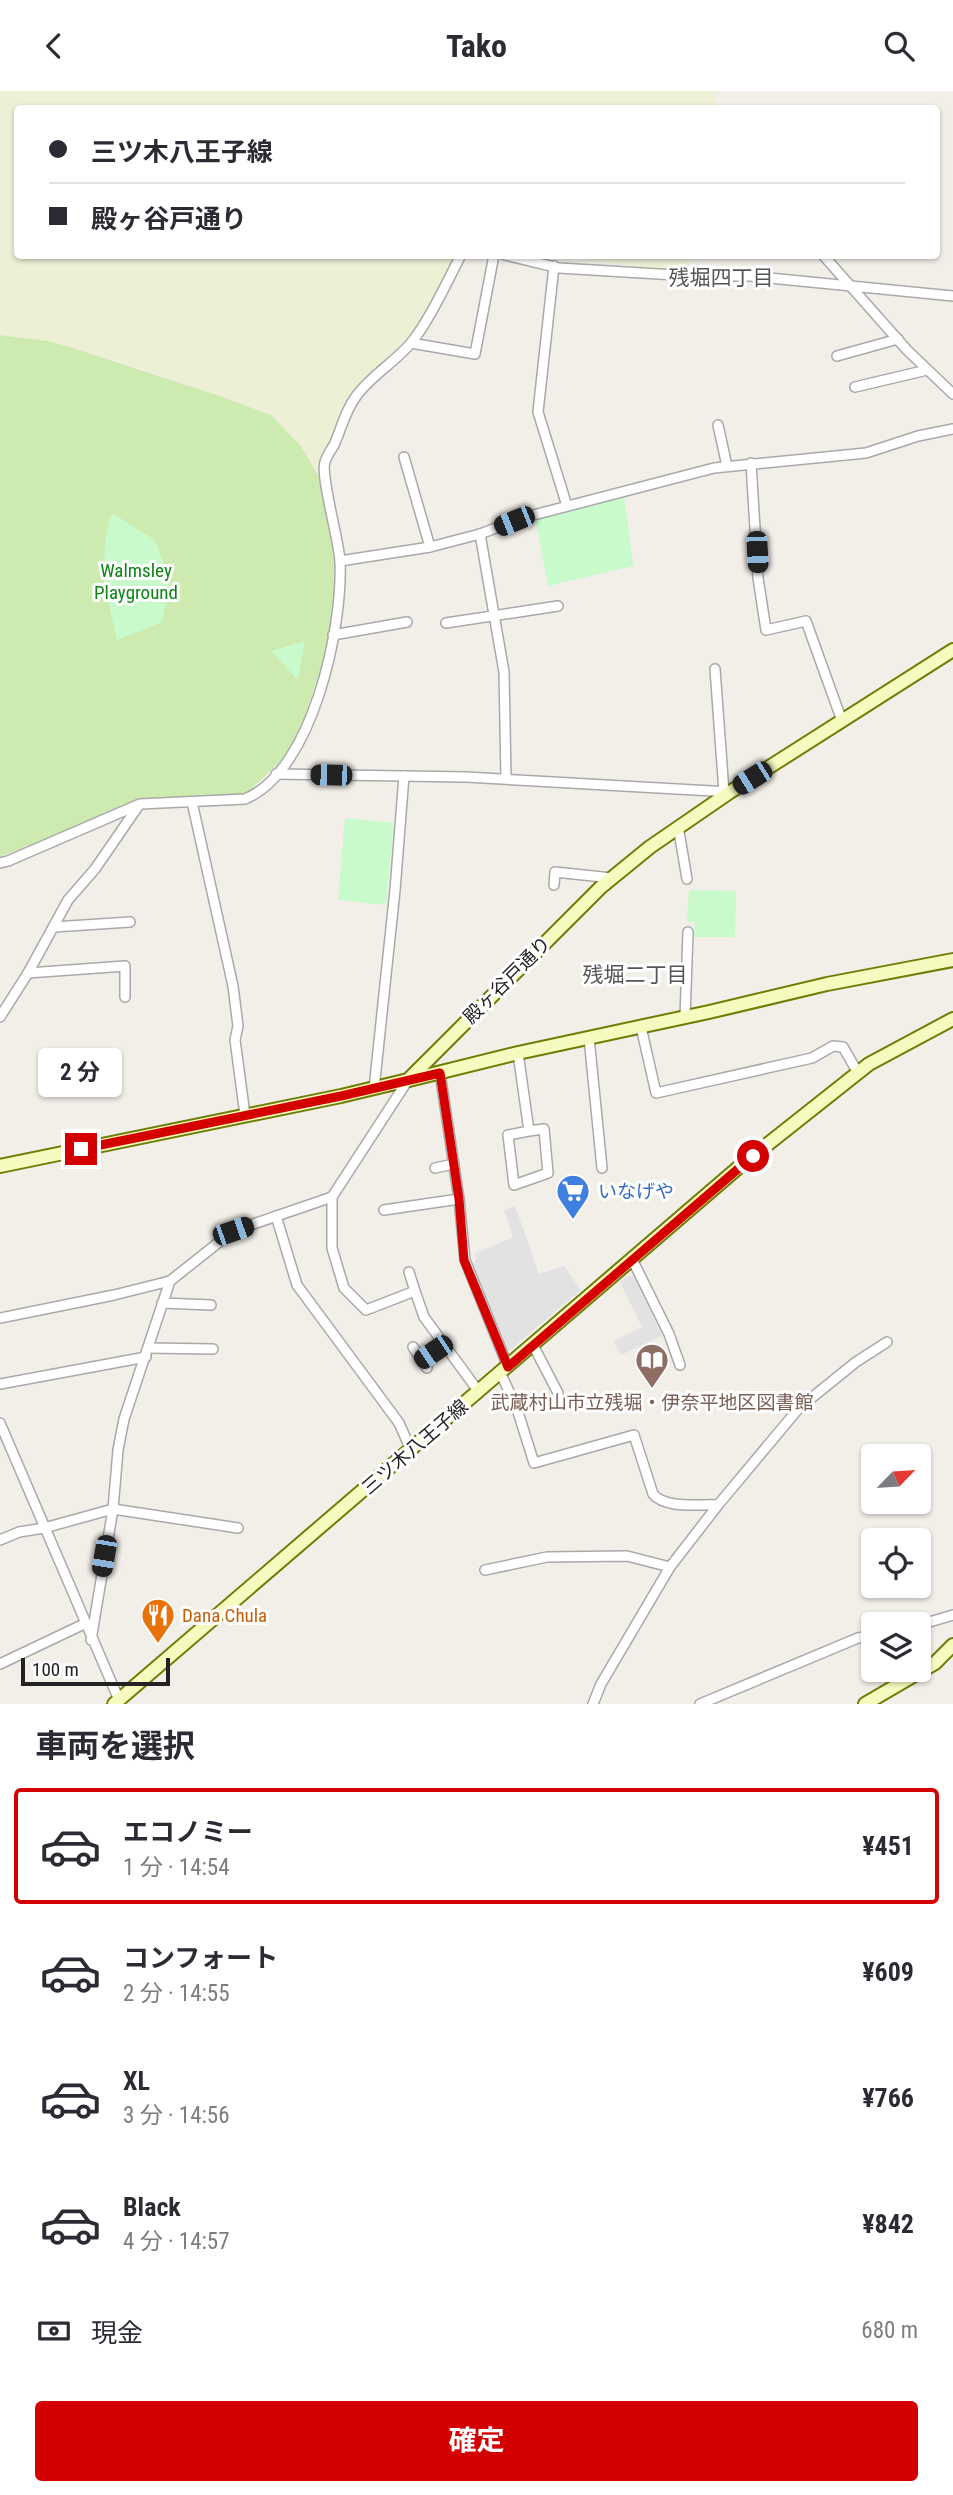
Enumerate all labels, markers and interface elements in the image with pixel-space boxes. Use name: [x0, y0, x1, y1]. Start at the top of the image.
icon: back: [35, 27, 73, 65]
text: Tako: [446, 27, 507, 65]
icon: search: [880, 27, 918, 65]
text: 三ツ木八王子線: [91, 137, 273, 167]
text: 殿ヶ谷戸通り: [91, 204, 247, 234]
district label: 残堀四丁目: [669, 266, 774, 290]
car: [491, 503, 538, 539]
car: [746, 530, 769, 574]
park label: Walmsley Playground: [94, 559, 178, 604]
car: [729, 758, 776, 798]
car: [310, 764, 353, 786]
street label: 殿ヶ谷戸通り: [459, 932, 555, 1028]
district label: 残堀二丁目: [583, 963, 688, 987]
callout: 2 分: [39, 1047, 123, 1097]
text: 2 分: [60, 1059, 100, 1086]
route end: [65, 1133, 97, 1165]
route start: [737, 1140, 769, 1172]
supermarket icon: いなげや: [554, 1172, 592, 1221]
place label: いなげや: [598, 1180, 674, 1203]
car: [210, 1214, 257, 1248]
car: [410, 1332, 457, 1372]
library icon: 武蔵村山市立残堀・伊奈平地区図書館: [633, 1341, 671, 1390]
place label: 武蔵村山市立残堀・伊奈平地区図書館: [490, 1391, 814, 1414]
street label: 三ツ木八王子線: [357, 1395, 473, 1499]
north arrow: [861, 1444, 931, 1514]
map controls: [861, 1444, 931, 1682]
button: locate: [861, 1528, 931, 1598]
car: [91, 1533, 118, 1579]
restaurant icon: Dana Chula: [139, 1596, 177, 1645]
place label: Dana Chula: [182, 1604, 267, 1627]
button: layers: [861, 1612, 931, 1682]
scale bar: [21, 1655, 170, 1687]
text: 100 m: [32, 1658, 79, 1681]
text: 車両を選択: [35, 1727, 195, 1765]
icon: car: [39, 1815, 102, 1878]
text: エコノミー: [123, 1817, 253, 1847]
text: ¥451: [862, 1831, 914, 1861]
text: 1 分 · 14:54: [123, 1854, 230, 1881]
icon: car: [39, 1941, 102, 2004]
text: コンフォート: [123, 1943, 278, 1973]
text: ¥609: [862, 1957, 914, 1987]
text: 2 分 · 14:55: [123, 1980, 230, 2007]
text: XL: [123, 2066, 150, 2096]
icon: car: [39, 2067, 102, 2130]
text: ¥766: [862, 2083, 914, 2113]
text: 3 分 · 14:56: [123, 2102, 230, 2129]
text: Black: [123, 2192, 181, 2222]
icon: car: [39, 2193, 102, 2256]
text: ¥842: [862, 2209, 914, 2239]
text: 4 分 · 14:57: [123, 2228, 230, 2255]
icon: cash: [35, 2312, 73, 2350]
text: 680 m: [861, 2317, 918, 2344]
text: 現金: [91, 2318, 143, 2348]
button: 確定: [35, 2401, 918, 2481]

